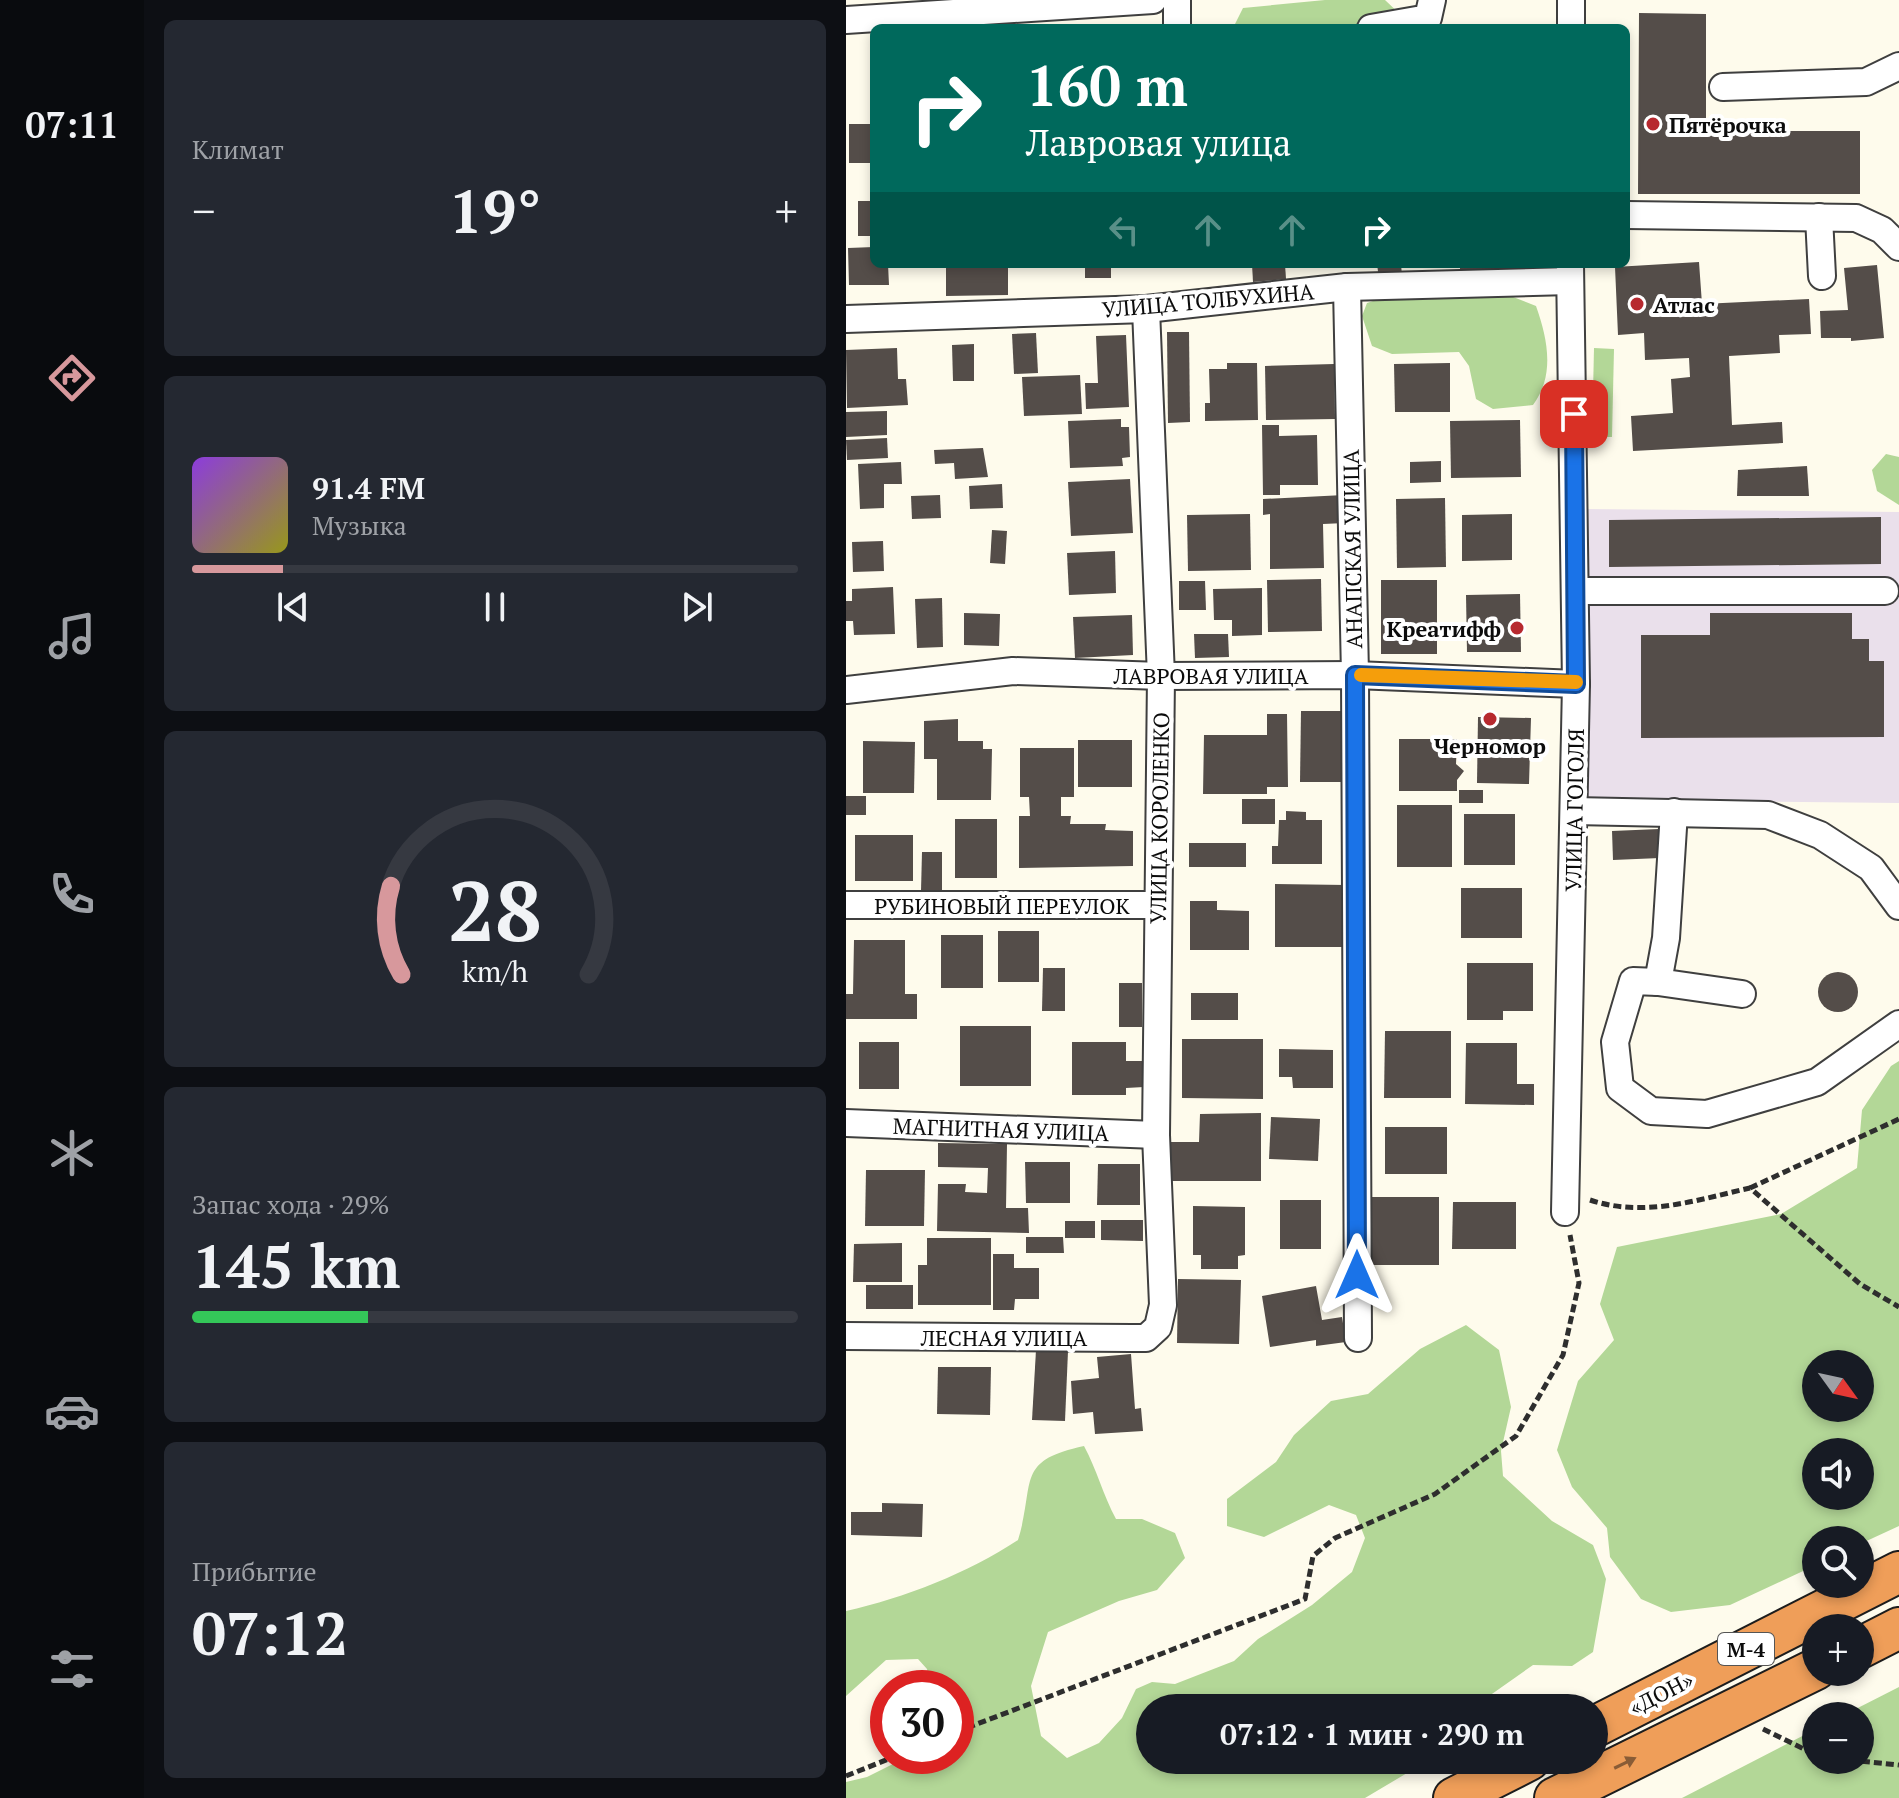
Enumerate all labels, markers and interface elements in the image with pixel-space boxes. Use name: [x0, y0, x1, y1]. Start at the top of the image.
text: 160 m: [1026, 48, 1188, 122]
icon: right: [894, 56, 998, 160]
text: 07:11: [25, 101, 119, 148]
place label: Пятёрочка: [1669, 110, 1787, 139]
marker: Пятёрочка: [1644, 115, 1662, 133]
text: Лавровая улица: [1026, 119, 1291, 166]
text: Климат: [192, 132, 284, 166]
text: 19°: [449, 171, 541, 250]
text: −: [192, 181, 215, 240]
text: +: [775, 181, 798, 240]
icon: left: [1102, 208, 1146, 252]
icon: ahead: [1186, 208, 1230, 252]
icon: ahead: [1270, 208, 1314, 252]
icon: right: [1354, 208, 1398, 252]
street label: УЛИЦА ТОЛБУХИНА: [1101, 276, 1316, 324]
place label: Атлас: [1653, 290, 1715, 319]
marker: Атлас: [1628, 295, 1646, 313]
icon: directions: [44, 350, 100, 406]
pin: [1540, 380, 1608, 448]
icon: arrive: [1552, 392, 1596, 436]
street label: АНАПСКАЯ УЛИЦА: [1336, 448, 1368, 649]
text: 91.4 FM: [312, 468, 425, 508]
text: Музыка: [312, 508, 407, 542]
icon: previous: [271, 585, 315, 629]
icon: pause: [473, 585, 517, 629]
icon: next: [675, 585, 719, 629]
icon: music: [44, 608, 100, 664]
place label: Креатифф: [1386, 614, 1501, 643]
marker: Креатифф: [1508, 619, 1526, 637]
street label: ЛАВРОВАЯ УЛИЦА: [1113, 661, 1309, 690]
marker: Черномор: [1481, 710, 1499, 728]
street label: УЛИЦА КОРОЛЕНКО: [1143, 712, 1175, 924]
street label: УЛИЦА ГОГОЛЯ: [1558, 728, 1590, 892]
place label: Черномор: [1434, 731, 1546, 760]
text: 28: [448, 855, 542, 965]
icon: phone: [44, 866, 100, 922]
street label: РУБИНОВЫЙ ПЕРЕУЛОК: [874, 891, 1131, 920]
text: km/h: [462, 952, 528, 990]
street label: МАГНИТНАЯ УЛИЦА: [892, 1111, 1111, 1147]
icon: climate: [44, 1125, 100, 1181]
text: Запас хода · 29%: [192, 1187, 390, 1221]
text: 145 km: [192, 1226, 400, 1305]
position arrow: [1315, 1233, 1399, 1317]
street label: ЛЕСНАЯ УЛИЦА: [920, 1323, 1088, 1352]
north arrow: [1802, 1350, 1874, 1422]
map controls: [1802, 1350, 1874, 1774]
icon: car: [44, 1383, 100, 1439]
button: sound: [1802, 1438, 1874, 1510]
button: search: [1802, 1526, 1874, 1598]
text: Прибытие: [192, 1554, 317, 1588]
text: 07:12: [192, 1593, 348, 1672]
button: +: [1802, 1614, 1874, 1686]
road number: М-4: [1718, 1633, 1774, 1665]
icon: filters: [44, 1641, 100, 1697]
street label: «ДОН»: [1624, 1665, 1698, 1721]
speed limit sign: 30: [870, 1670, 974, 1774]
button: −: [1802, 1702, 1874, 1774]
text: 07:12 · 1 мин · 290 m: [1220, 1714, 1524, 1754]
one-way arrow: [1614, 1757, 1637, 1770]

